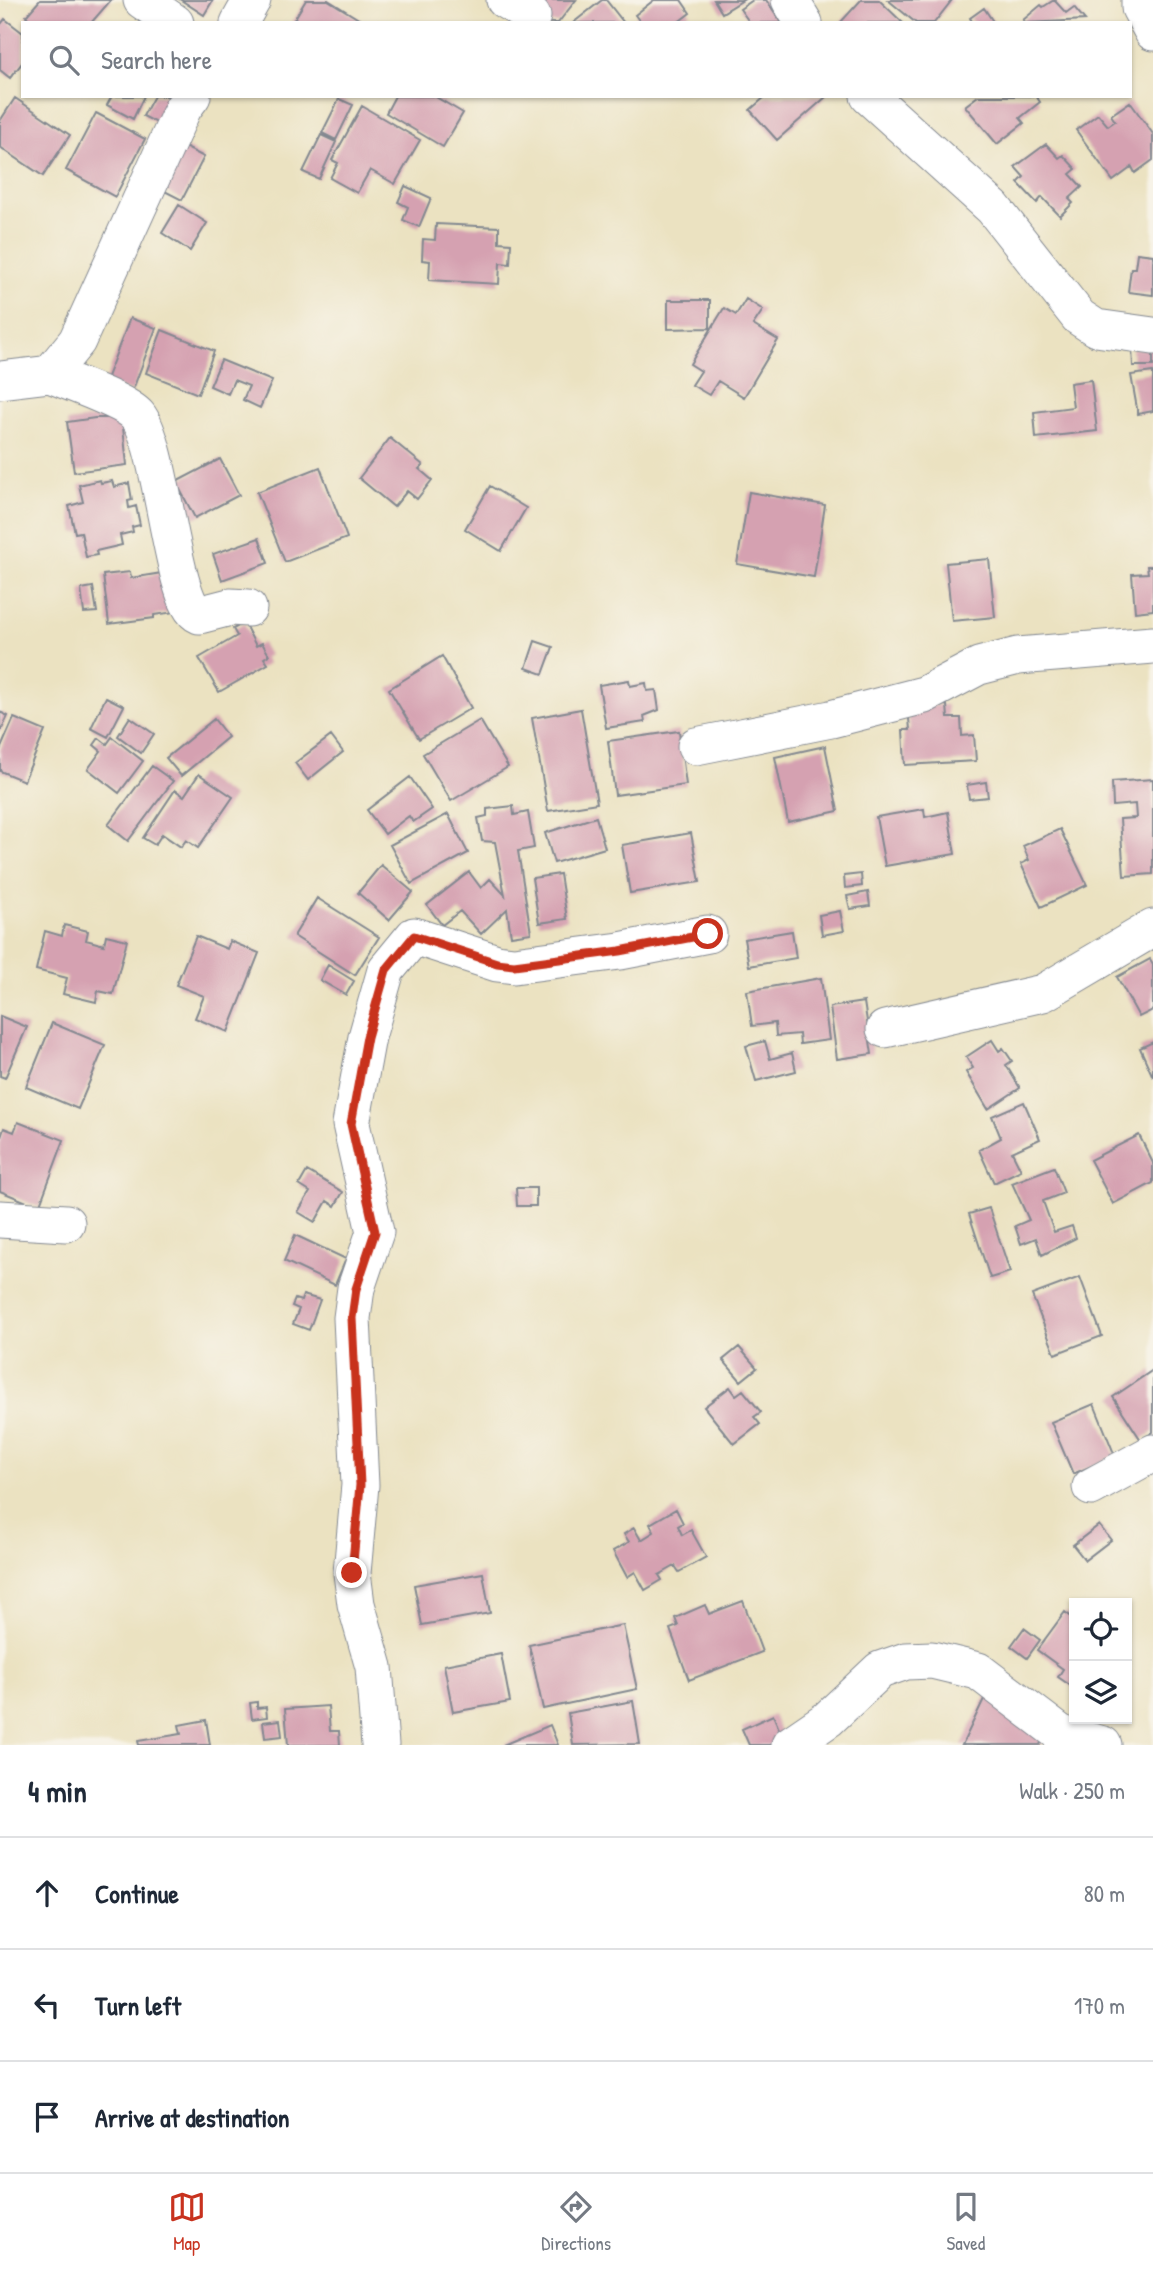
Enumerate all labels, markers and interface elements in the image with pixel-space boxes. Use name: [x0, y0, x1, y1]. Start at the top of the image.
search box: [21, 21, 1132, 98]
icon: search: [45, 41, 83, 79]
text: Search here: [101, 42, 212, 77]
route start: [692, 918, 723, 949]
route end: [336, 1557, 367, 1588]
map controls: [1069, 1598, 1132, 1724]
button: locate: [1069, 1598, 1132, 1661]
button: layers: [1069, 1661, 1132, 1724]
text: 4 min: [28, 1771, 87, 1811]
text: Walk · 250 m: [1019, 1775, 1125, 1806]
icon: ahead: [28, 1874, 66, 1912]
text: Continue: [95, 1876, 179, 1911]
text: 80 m: [1084, 1878, 1125, 1909]
icon: left: [28, 1986, 66, 2024]
text: Turn left: [95, 1988, 181, 2023]
text: 170 m: [1074, 1990, 1125, 2021]
icon: arrive: [28, 2098, 66, 2136]
text: Arrive at destination: [95, 2100, 290, 2135]
tab: Map: [168, 2188, 206, 2256]
tab: Directions: [541, 2188, 611, 2256]
tab: Saved: [947, 2188, 985, 2256]

